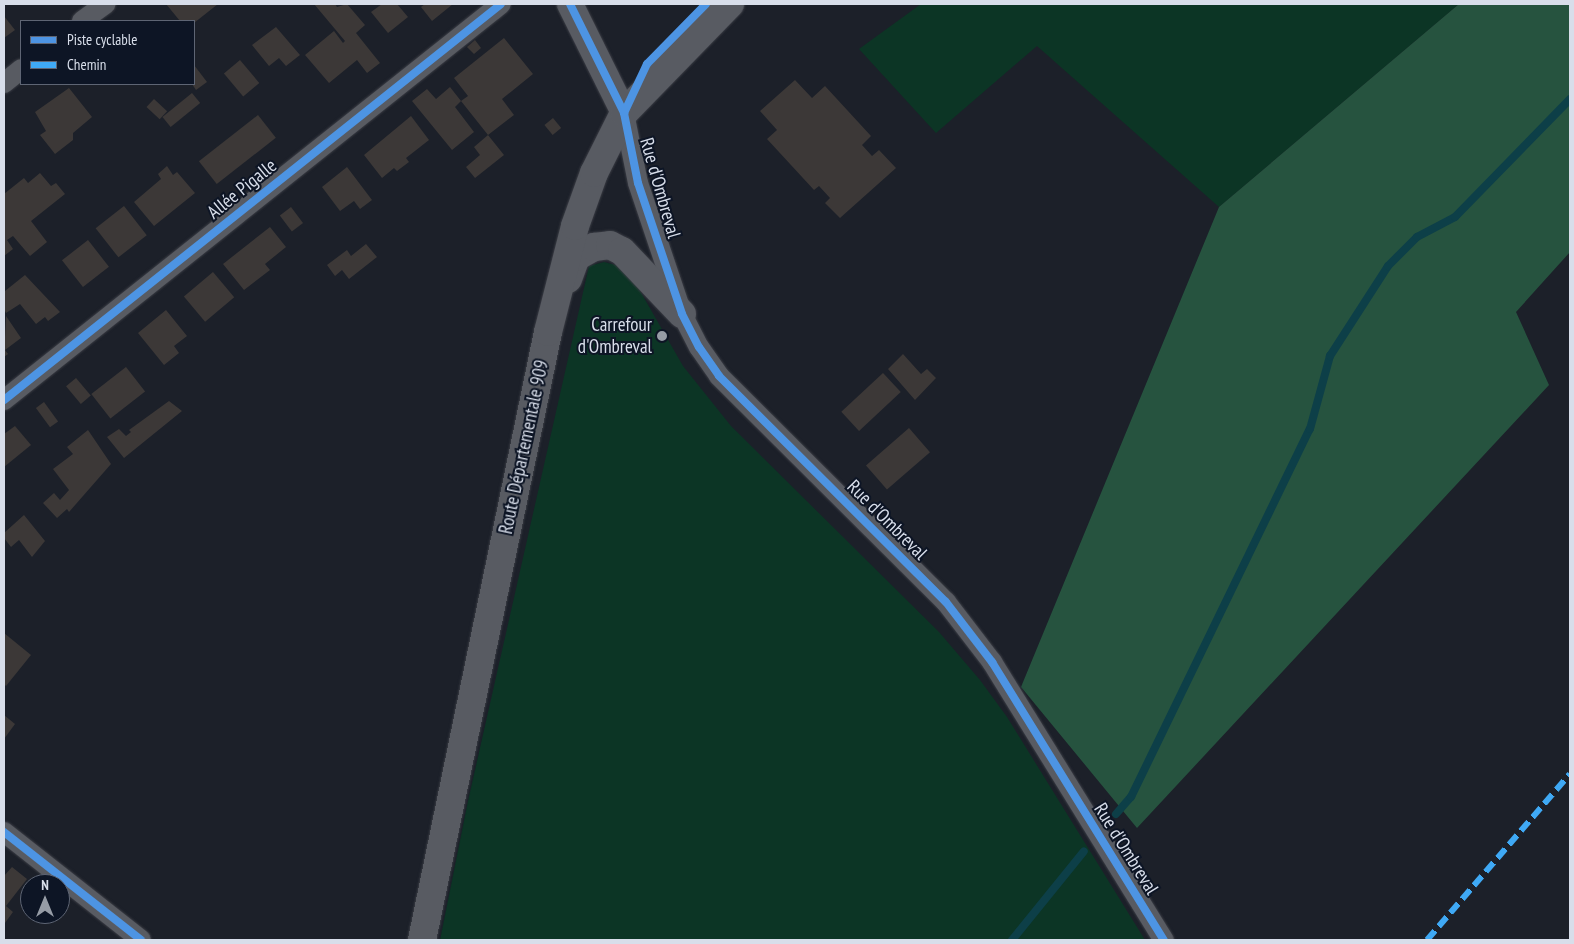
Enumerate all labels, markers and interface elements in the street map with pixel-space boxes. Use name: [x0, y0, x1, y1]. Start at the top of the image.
legend: [20, 20, 195, 85]
text: Piste cyclable: [67, 30, 137, 49]
text: Chemin: [67, 55, 106, 74]
street label: Rue d'Ombreval: [635, 135, 685, 241]
street label: Allée Pigalle: [203, 154, 281, 224]
place label: Carrefour d'Ombreval: [578, 314, 652, 358]
marker: Carrefour d'Ombreval: [656, 330, 668, 342]
street label: Route Départementale 909: [494, 358, 554, 536]
street label: Rue d'Ombreval: [842, 475, 932, 565]
street label: Rue d'Ombreval: [1089, 799, 1163, 899]
north arrow: [20, 874, 70, 924]
text: N: [41, 876, 49, 894]

